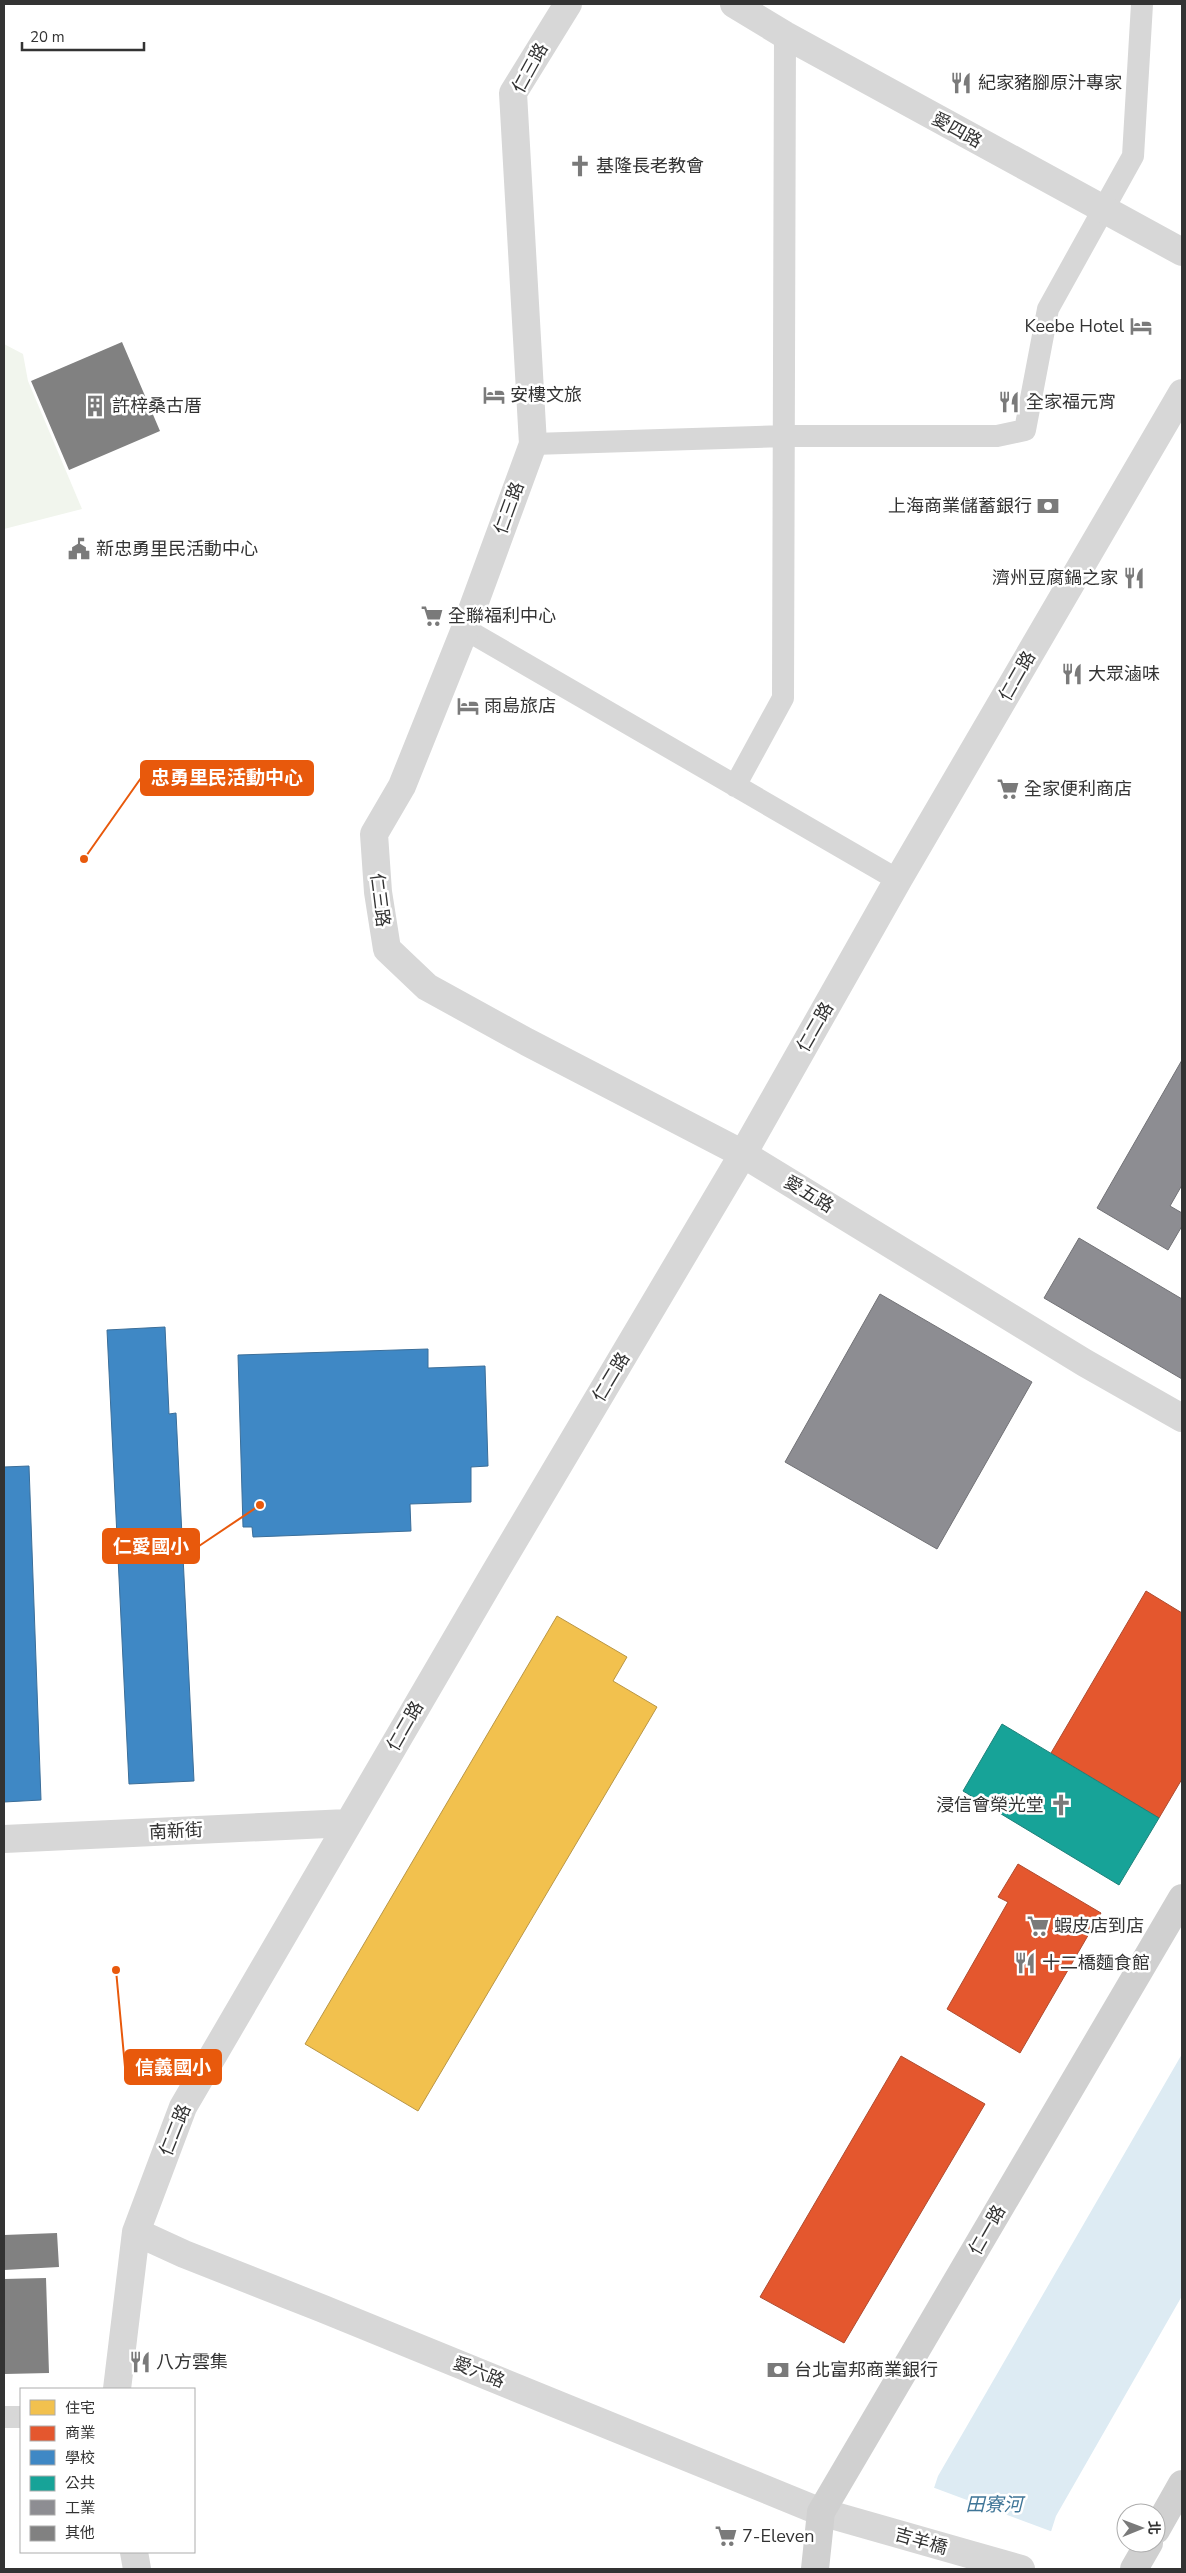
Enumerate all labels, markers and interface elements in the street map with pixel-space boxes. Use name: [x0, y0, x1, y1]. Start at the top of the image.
scale bar: [22, 20, 145, 52]
text: 20 m: [30, 27, 65, 47]
street label: 仁三路: [506, 39, 554, 97]
restaurant icon: 紀家豬腳原汁專家: [948, 70, 974, 96]
place label: 紀家豬腳原汁專家: [978, 71, 1122, 95]
street label: 愛四路: [928, 106, 986, 154]
church icon: 基隆長老教會: [567, 153, 593, 179]
place label: 基隆長老教會: [596, 154, 704, 178]
hotel icon: Keebe Hotel: [1128, 313, 1154, 339]
place label: Keebe Hotel: [1024, 314, 1125, 338]
hotel icon: 安樓文旅: [481, 382, 507, 408]
place label: 安樓文旅: [510, 383, 582, 407]
restaurant icon: 全家福元宵: [996, 389, 1022, 415]
place label: 全家福元宵: [1026, 390, 1116, 414]
building icon: 許梓桑古厝: [82, 393, 108, 419]
place label: 許梓桑古厝: [112, 394, 202, 418]
street label: 仁三路: [488, 479, 530, 537]
bank icon: 上海商業儲蓄銀行: [1035, 493, 1061, 519]
place label: 上海商業儲蓄銀行: [888, 494, 1032, 518]
public building icon: 新忠勇里民活動中心: [66, 536, 92, 562]
place label: 新忠勇里民活動中心: [96, 537, 258, 561]
restaurant icon: 濟州豆腐鍋之家: [1121, 565, 1147, 591]
place label: 濟州豆腐鍋之家: [992, 566, 1118, 590]
supermarket icon: 全聯福利中心: [419, 603, 445, 629]
place label: 全聯福利中心: [448, 604, 556, 628]
street label: 仁二路: [993, 647, 1041, 705]
restaurant icon: 大眾滷味: [1059, 661, 1085, 687]
place label: 大眾滷味: [1088, 662, 1160, 686]
hotel icon: 雨島旅店: [455, 693, 481, 719]
place label: 雨島旅店: [484, 694, 556, 718]
callout: 忠勇里民活動中心: [141, 761, 313, 795]
text: 忠勇里民活動中心: [151, 765, 303, 791]
supermarket icon: 全家便利商店: [995, 776, 1021, 802]
place label: 全家便利商店: [1024, 777, 1132, 801]
street label: 仁三路: [365, 872, 395, 928]
street label: 仁二路: [791, 998, 839, 1056]
street label: 愛五路: [780, 1170, 838, 1218]
street label: 仁二路: [587, 1348, 635, 1406]
callout: 仁愛國小: [103, 1529, 199, 1563]
text: 仁愛國小: [113, 1534, 189, 1560]
street label: 仁二路: [381, 1697, 429, 1755]
church icon: 浸信會榮光堂: [1048, 1792, 1074, 1818]
place label: 浸信會榮光堂: [936, 1793, 1044, 1817]
street label: 南新街: [148, 1818, 204, 1844]
supermarket icon: 蝦皮店到店: [1025, 1913, 1051, 1939]
place label: 蝦皮店到店: [1054, 1914, 1144, 1938]
restaurant icon: 十二橋麵食館: [1012, 1950, 1038, 1976]
place label: 十二橋麵食館: [1042, 1951, 1150, 1975]
callout: 信義國小: [125, 2050, 221, 2084]
text: 信義國小: [135, 2055, 211, 2081]
street label: 仁二路: [154, 2100, 196, 2160]
street label: 仁一路: [963, 2201, 1011, 2259]
restaurant icon: 八方雲集: [127, 2349, 153, 2375]
place label: 八方雲集: [156, 2350, 228, 2374]
street label: 愛六路: [449, 2351, 509, 2393]
bank icon: 台北富邦商業銀行: [765, 2357, 791, 2383]
place label: 台北富邦商業銀行: [794, 2358, 938, 2382]
legend: [20, 2388, 195, 2553]
text: 住宅: [65, 2398, 95, 2418]
text: 商業: [65, 2423, 95, 2443]
text: 學校: [65, 2448, 95, 2468]
text: 公共: [65, 2473, 95, 2493]
water label: 田寮河: [965, 2492, 1026, 2518]
text: 工業: [65, 2498, 95, 2518]
north arrow: [1116, 2503, 1166, 2553]
text: 北: [1144, 2521, 1163, 2535]
street label: 吉羊橋: [892, 2522, 950, 2560]
text: 其他: [65, 2523, 95, 2543]
supermarket icon: 7-Eleven: [713, 2523, 739, 2549]
place label: 7-Eleven: [742, 2524, 815, 2548]

